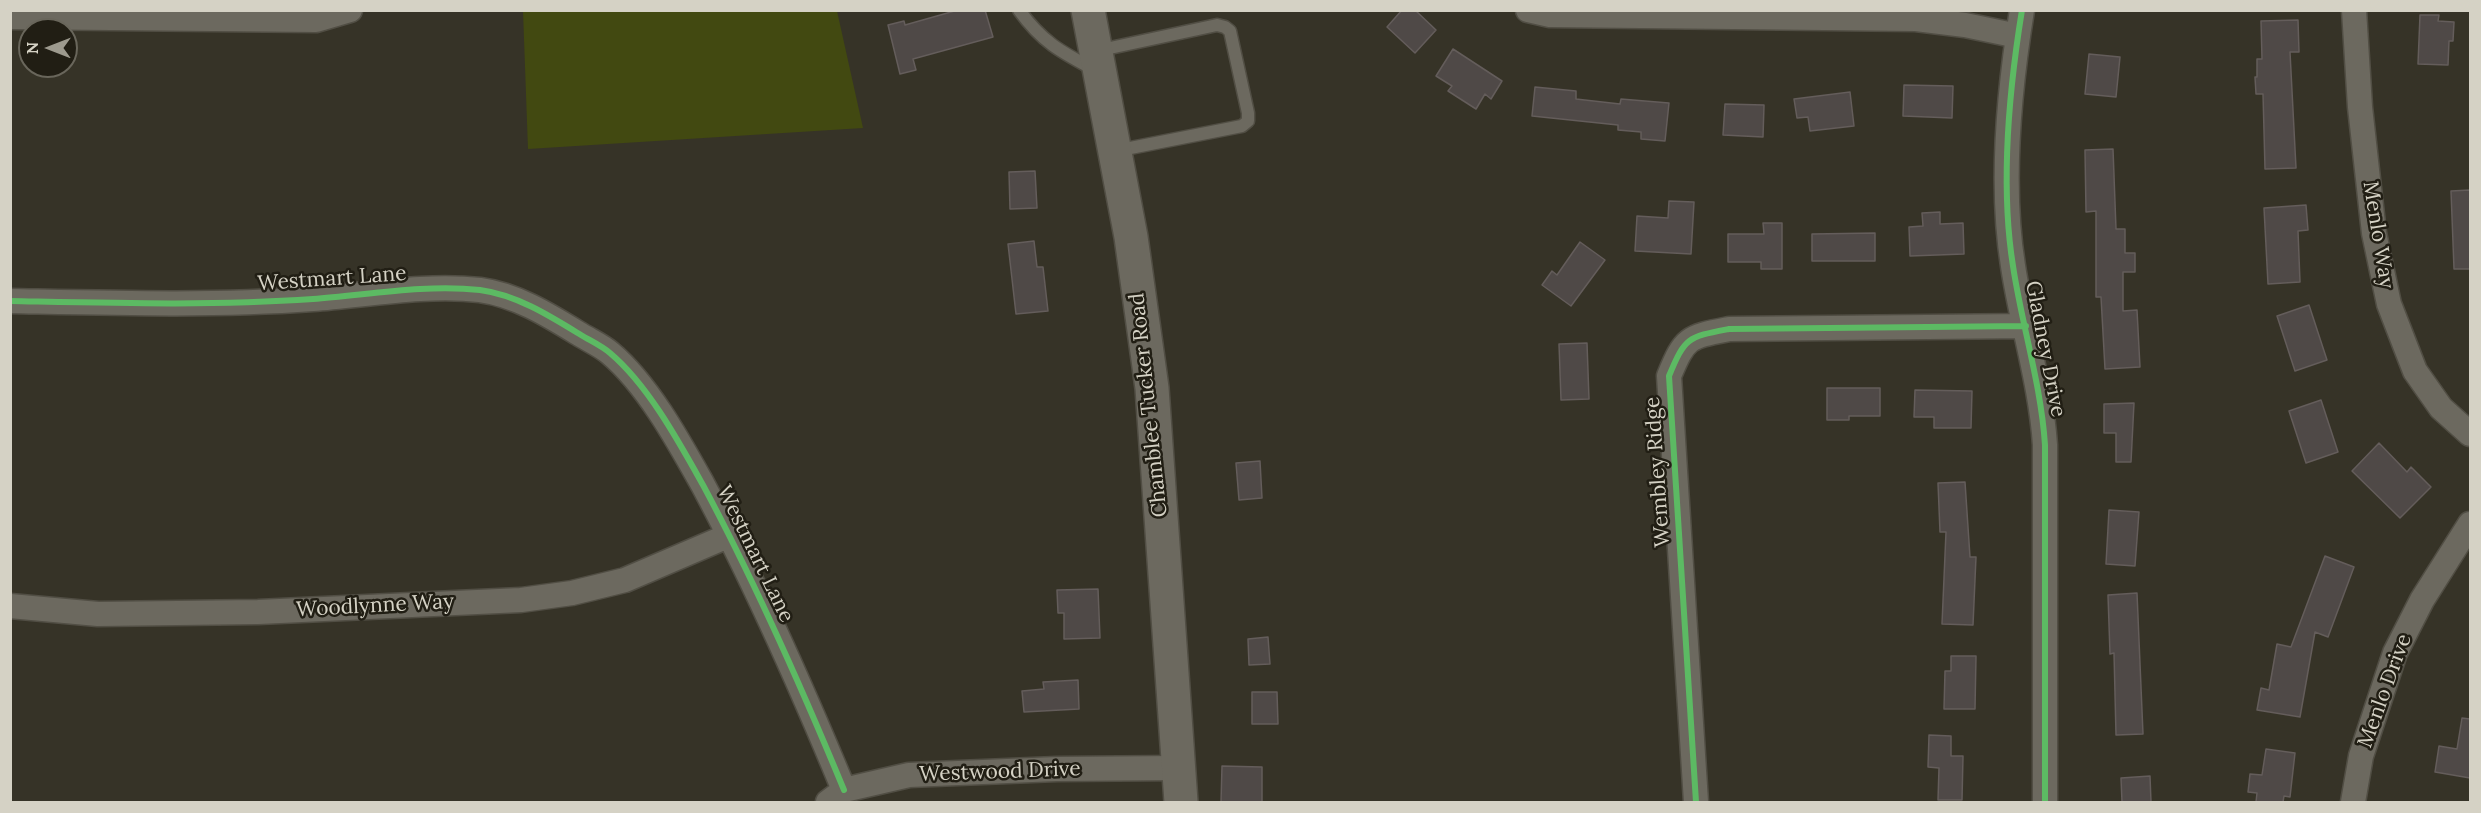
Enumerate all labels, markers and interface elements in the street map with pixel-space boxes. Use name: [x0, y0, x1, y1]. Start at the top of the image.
north arrow: [18, 18, 78, 78]
text: N: [22, 42, 42, 54]
street label: Menlo Way: [2357, 179, 2399, 291]
street label: Westmart Lane: [257, 261, 407, 297]
street label: Gladney Drive: [2019, 279, 2071, 419]
street label: Chamblee Tucker Road: [1125, 291, 1173, 519]
street label: Wembley Ridge: [1640, 396, 1676, 548]
street label: Westmart Lane: [711, 481, 799, 627]
street label: Woodlynne Way: [295, 589, 455, 623]
street label: Menlo Drive: [2353, 631, 2417, 751]
street label: Westwood Drive: [919, 757, 1081, 787]

